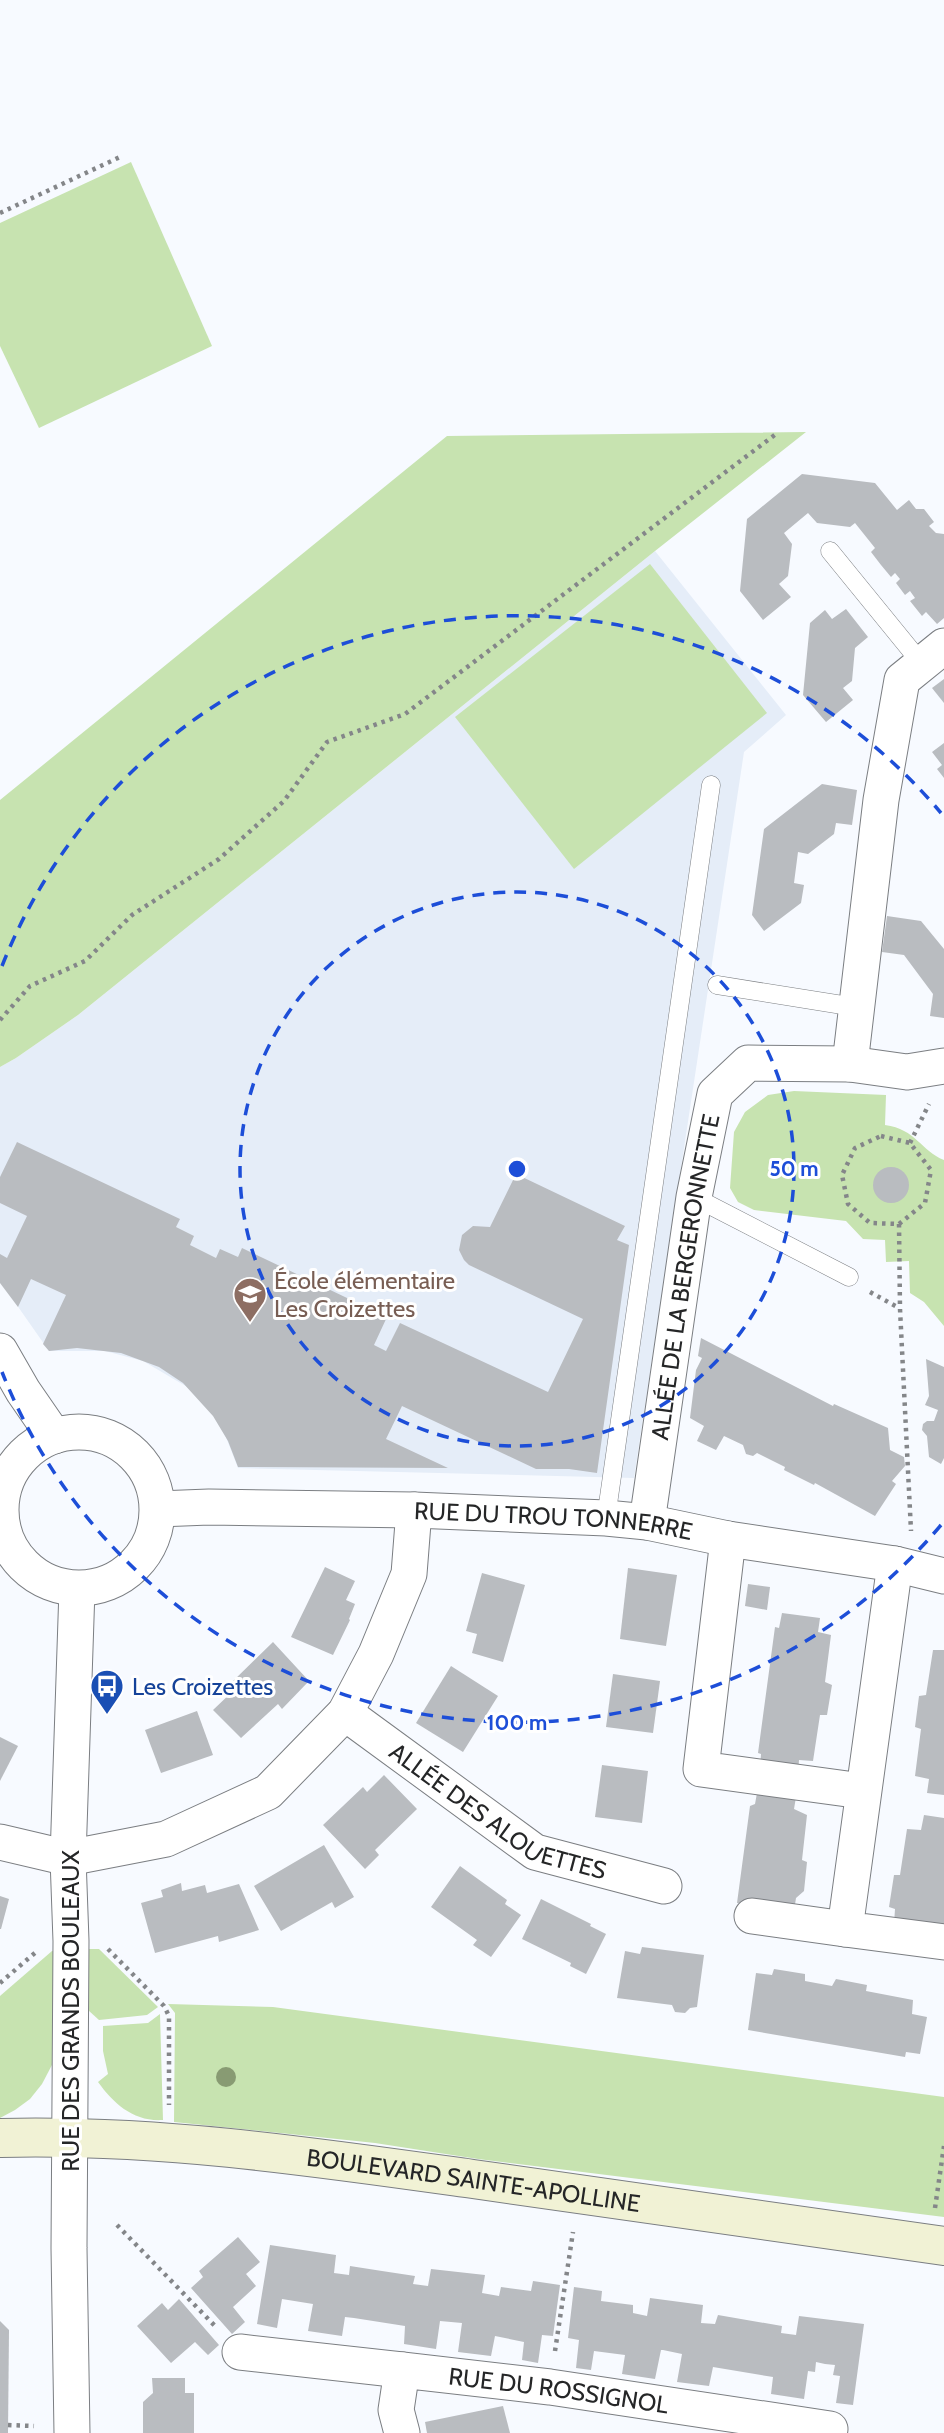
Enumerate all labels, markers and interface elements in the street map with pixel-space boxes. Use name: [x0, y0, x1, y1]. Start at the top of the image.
street label: ALLÉE DE LA BERGERONNETTE: [645, 1111, 725, 1442]
text: 50 m: [769, 1156, 819, 1181]
centre of rings: [505, 1157, 529, 1181]
place label: École élémentaire Les Croizettes: [274, 1266, 455, 1323]
school or university icon: École élémentaire Les Croizettes: [231, 1275, 269, 1324]
street label: RUE DU TROU TONNERRE: [414, 1496, 695, 1546]
bus stop icon: Les Croizettes: [88, 1667, 126, 1716]
place label: Les Croizettes: [132, 1672, 273, 1701]
text: 100 m: [487, 1710, 547, 1735]
street label: ALLÉE DES ALOUETTES: [384, 1736, 610, 1885]
street label: RUE DES GRANDS BOULEAUX: [56, 1850, 85, 2172]
street label: BOULEVARD SAINTE-APOLLINE: [305, 2142, 642, 2218]
street label: RUE DU ROSSIGNOL: [447, 2361, 670, 2419]

